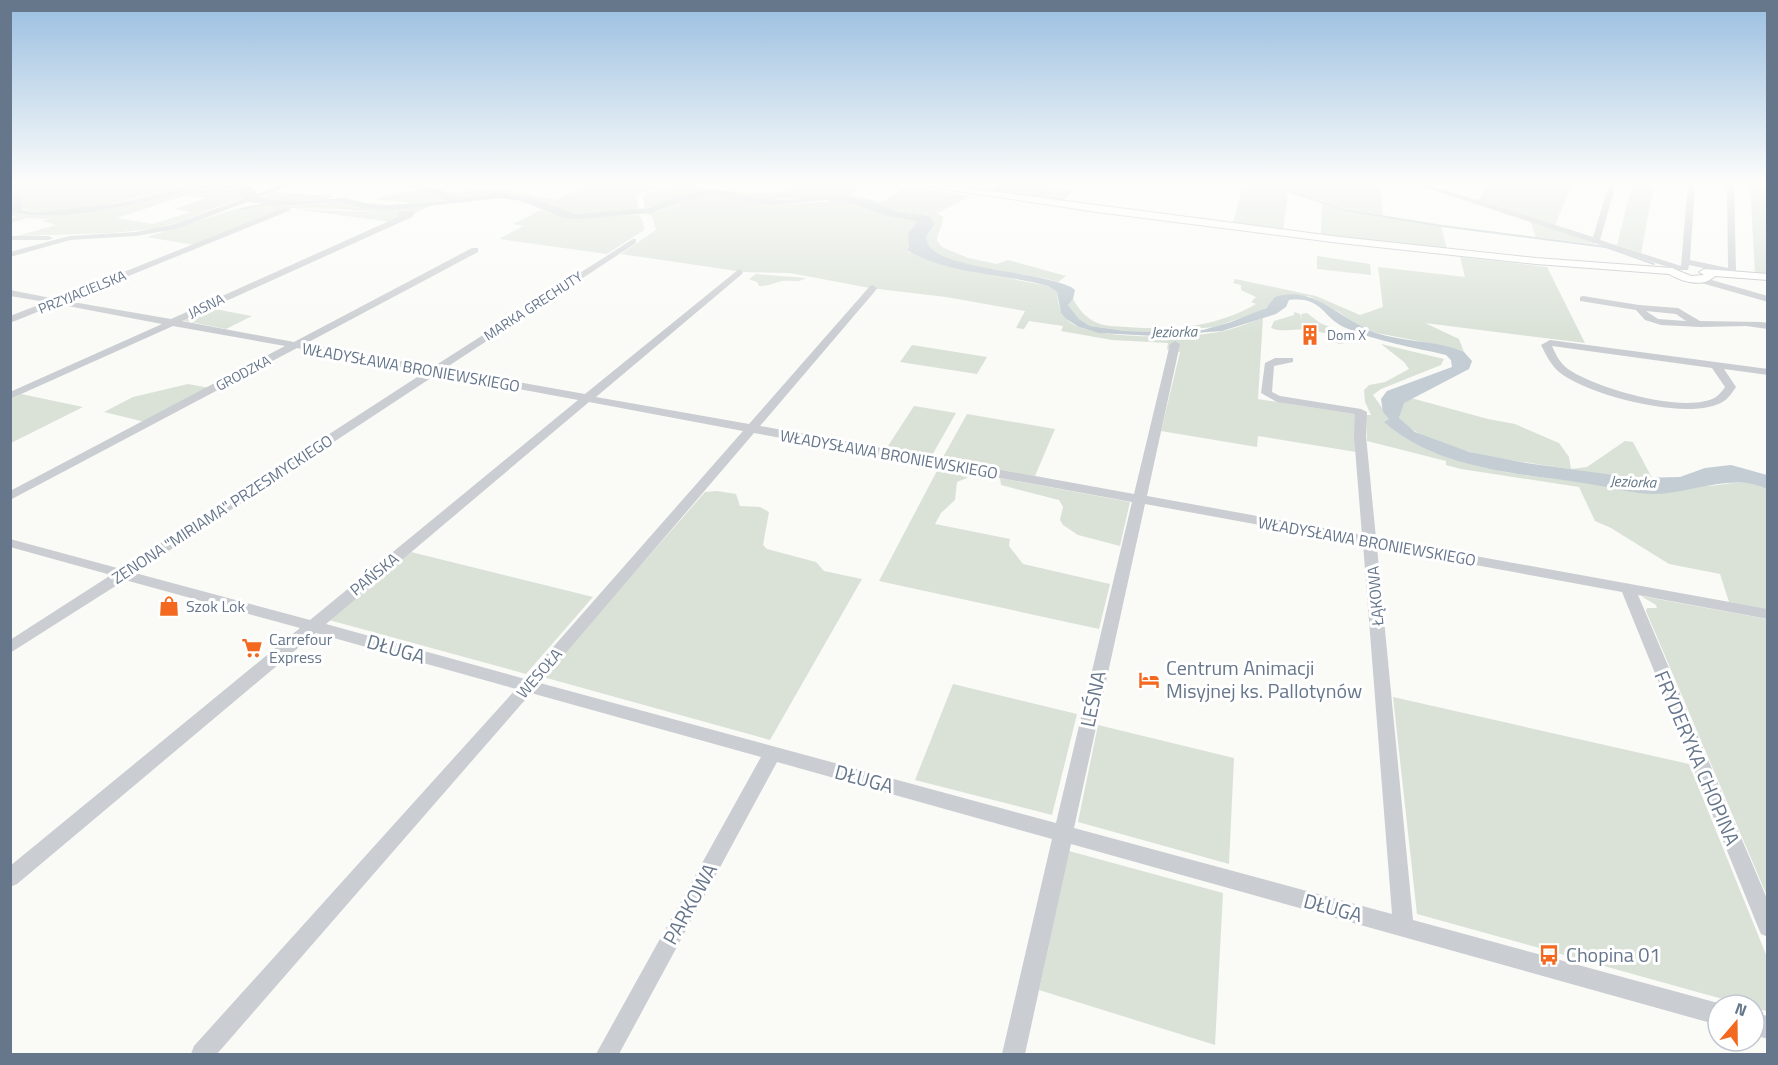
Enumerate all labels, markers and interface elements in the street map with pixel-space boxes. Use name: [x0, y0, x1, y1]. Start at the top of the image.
street label: PRZYJACIELSKA: [35, 264, 129, 319]
street label: MARKA GRECHUTY: [479, 265, 587, 345]
street label: JASNA: [184, 288, 228, 323]
water label: Jeziorka: [1151, 320, 1199, 343]
building icon: Dom X: [1298, 323, 1322, 347]
place label: Dom X: [1327, 324, 1366, 345]
street label: WŁADYSŁAWA BRONIEWSKIEGO: [300, 336, 522, 398]
street label: GRODZKA: [212, 349, 274, 396]
street label: WŁADYSŁAWA BRONIEWSKIEGO: [778, 423, 1000, 485]
street label: ZENONA "MIRIAMA" PRZESMYCKIEGO: [107, 428, 337, 590]
water label: Jeziorka: [1609, 469, 1658, 494]
street label: WŁADYSŁAWA BRONIEWSKIEGO: [1256, 510, 1478, 572]
street label: PAŃSKA: [344, 547, 404, 601]
street label: ŁĄKOWA: [1360, 565, 1390, 628]
shop icon: Szok Lok: [157, 594, 181, 618]
place label: Szok Lok: [186, 594, 246, 618]
street label: DŁUGA: [363, 625, 429, 672]
place label: Carrefour Express: [269, 627, 333, 669]
supermarket icon: Carrefour Express: [240, 636, 264, 660]
street label: WESOŁA: [510, 642, 568, 703]
place label: Centrum Animacji Misyjnej ks. Pallotynów: [1166, 652, 1362, 706]
street label: FRYDERYKA CHOPINA: [1647, 666, 1748, 850]
street label: LEŚNA: [1071, 668, 1114, 730]
hotel icon: Centrum Animacji Misyjnej ks. Pallotynów: [1137, 668, 1161, 692]
street label: DŁUGA: [831, 756, 897, 801]
street label: PARKOWA: [654, 857, 725, 950]
street label: DŁUGA: [1300, 885, 1366, 930]
place label: Chopina 01: [1566, 939, 1661, 970]
bus stop icon: Chopina 01: [1537, 943, 1561, 967]
north arrow: [1706, 993, 1766, 1053]
text: N: [1732, 996, 1750, 1022]

